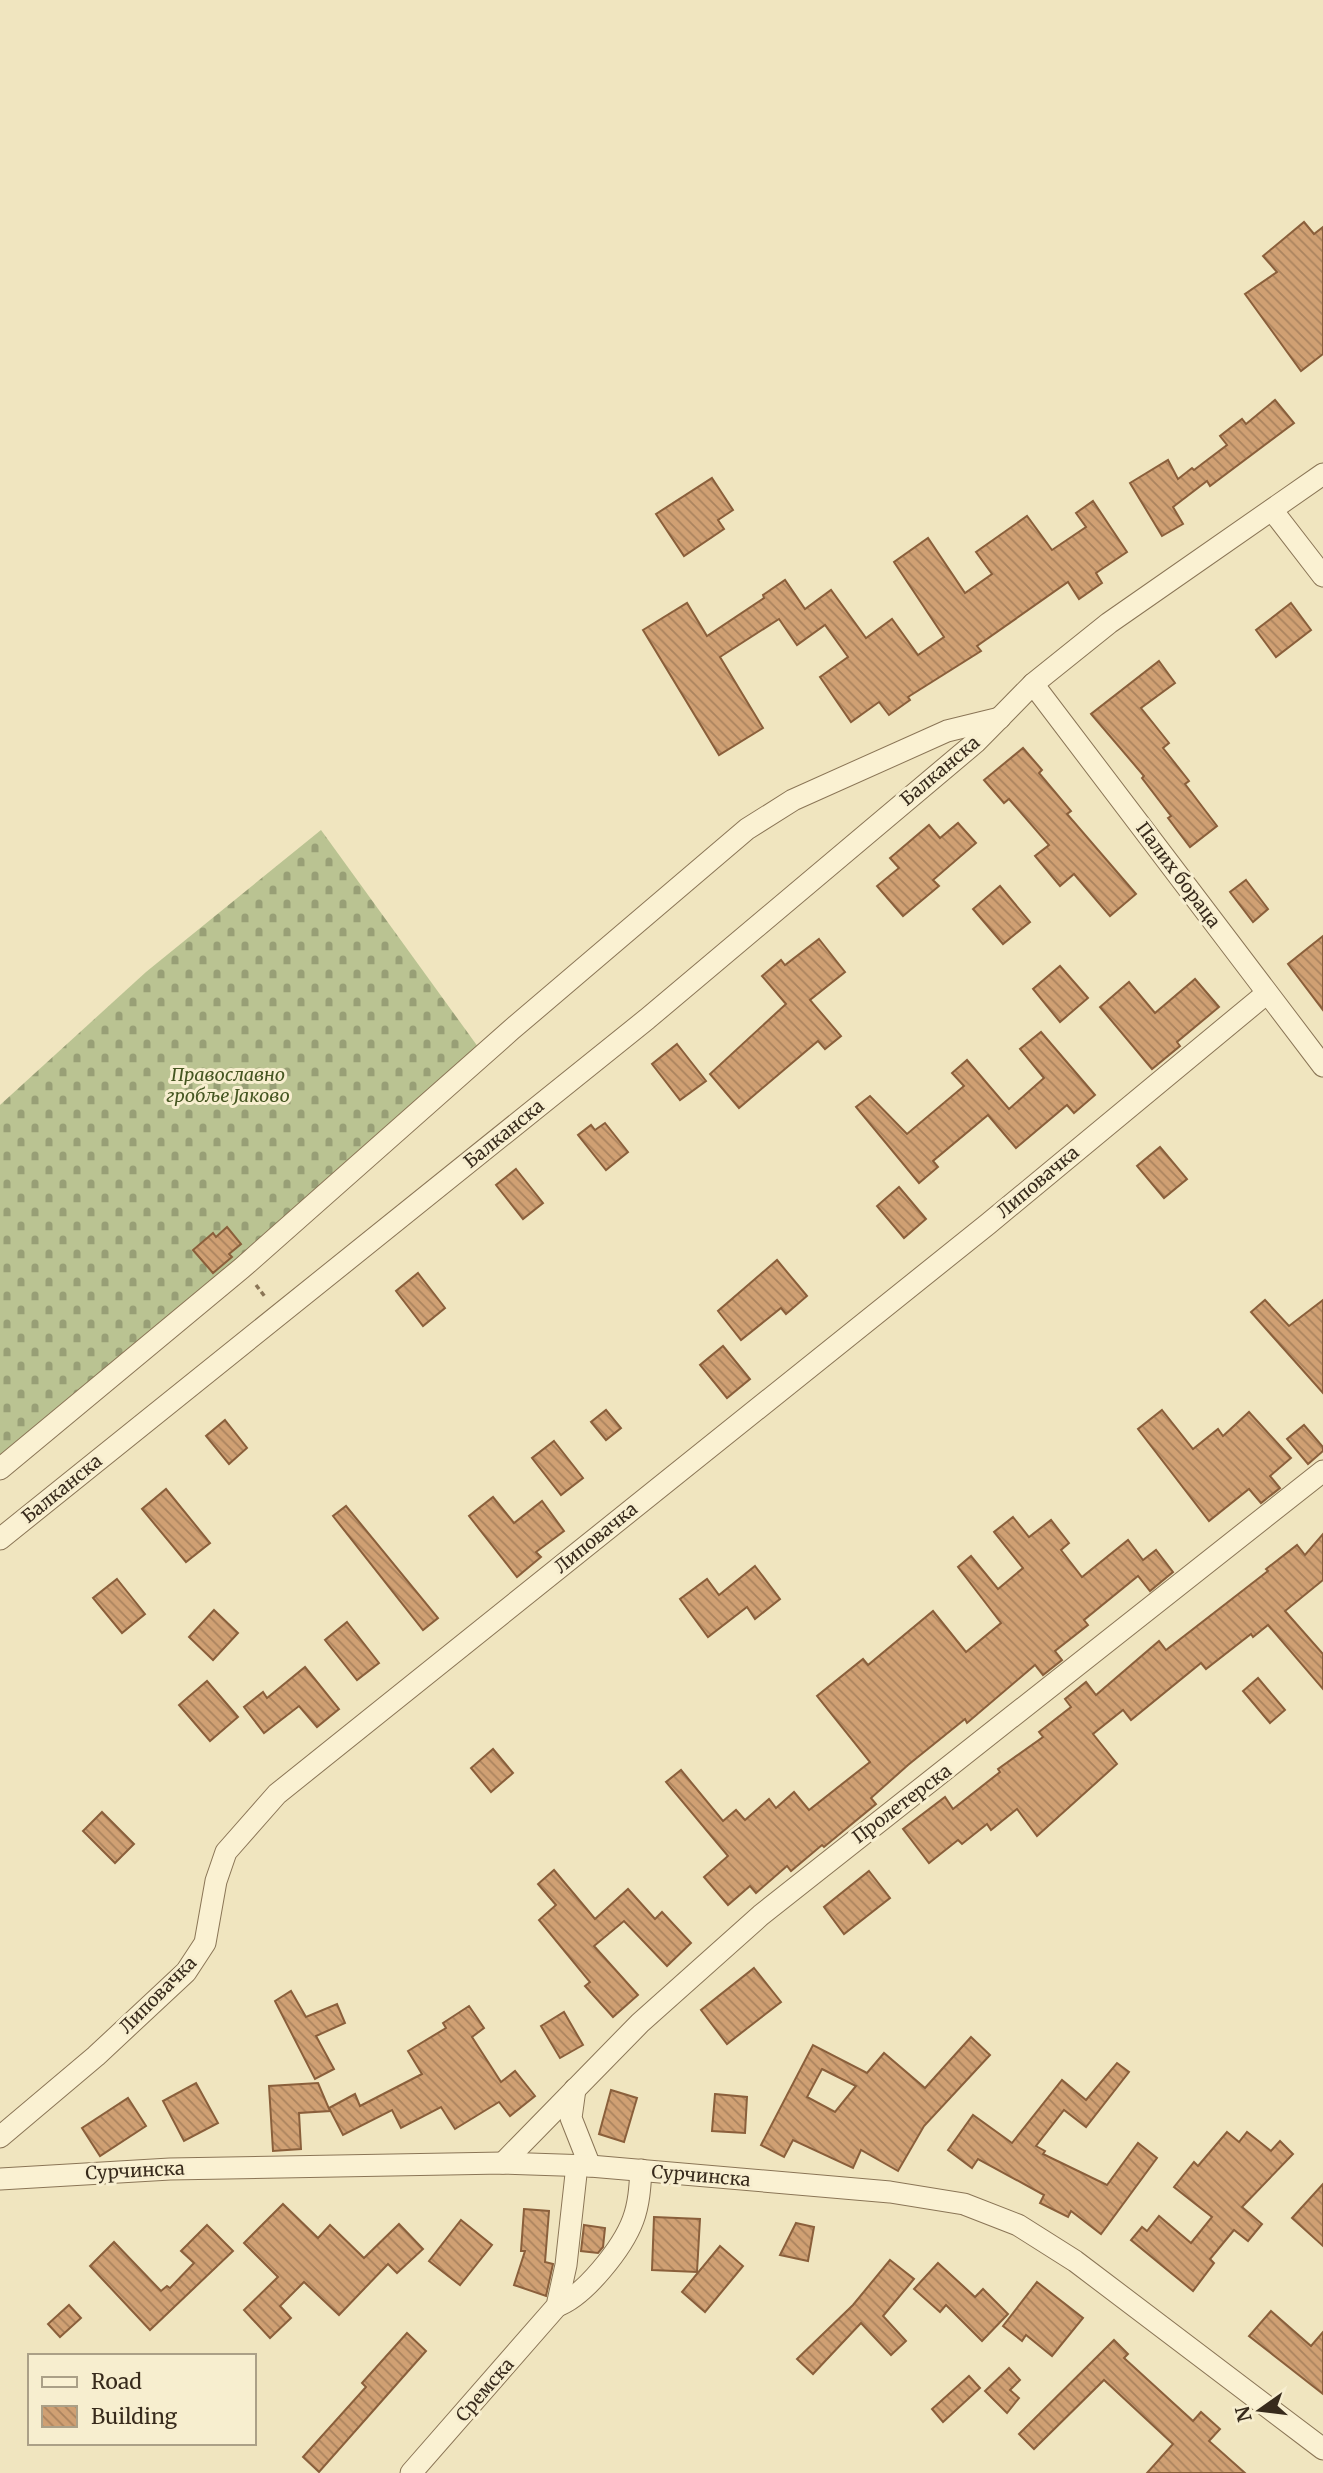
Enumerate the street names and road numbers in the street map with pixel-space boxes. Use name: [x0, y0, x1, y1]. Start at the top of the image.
street label: Балканска: [895, 731, 984, 810]
street label: Палих бораца: [1131, 817, 1226, 932]
street label: Балканска: [459, 1094, 549, 1173]
street label: Липовачка: [992, 1140, 1084, 1223]
street label: Балканска: [17, 1449, 107, 1528]
street label: Липовачка: [550, 1497, 642, 1578]
street label: Пролетерска: [848, 1759, 956, 1848]
street label: Липовачка: [114, 1951, 201, 2038]
street label: Сурчинска: [85, 2156, 185, 2185]
street label: Сурчинска: [651, 2160, 752, 2191]
street label: Сремска: [451, 2353, 519, 2426]

